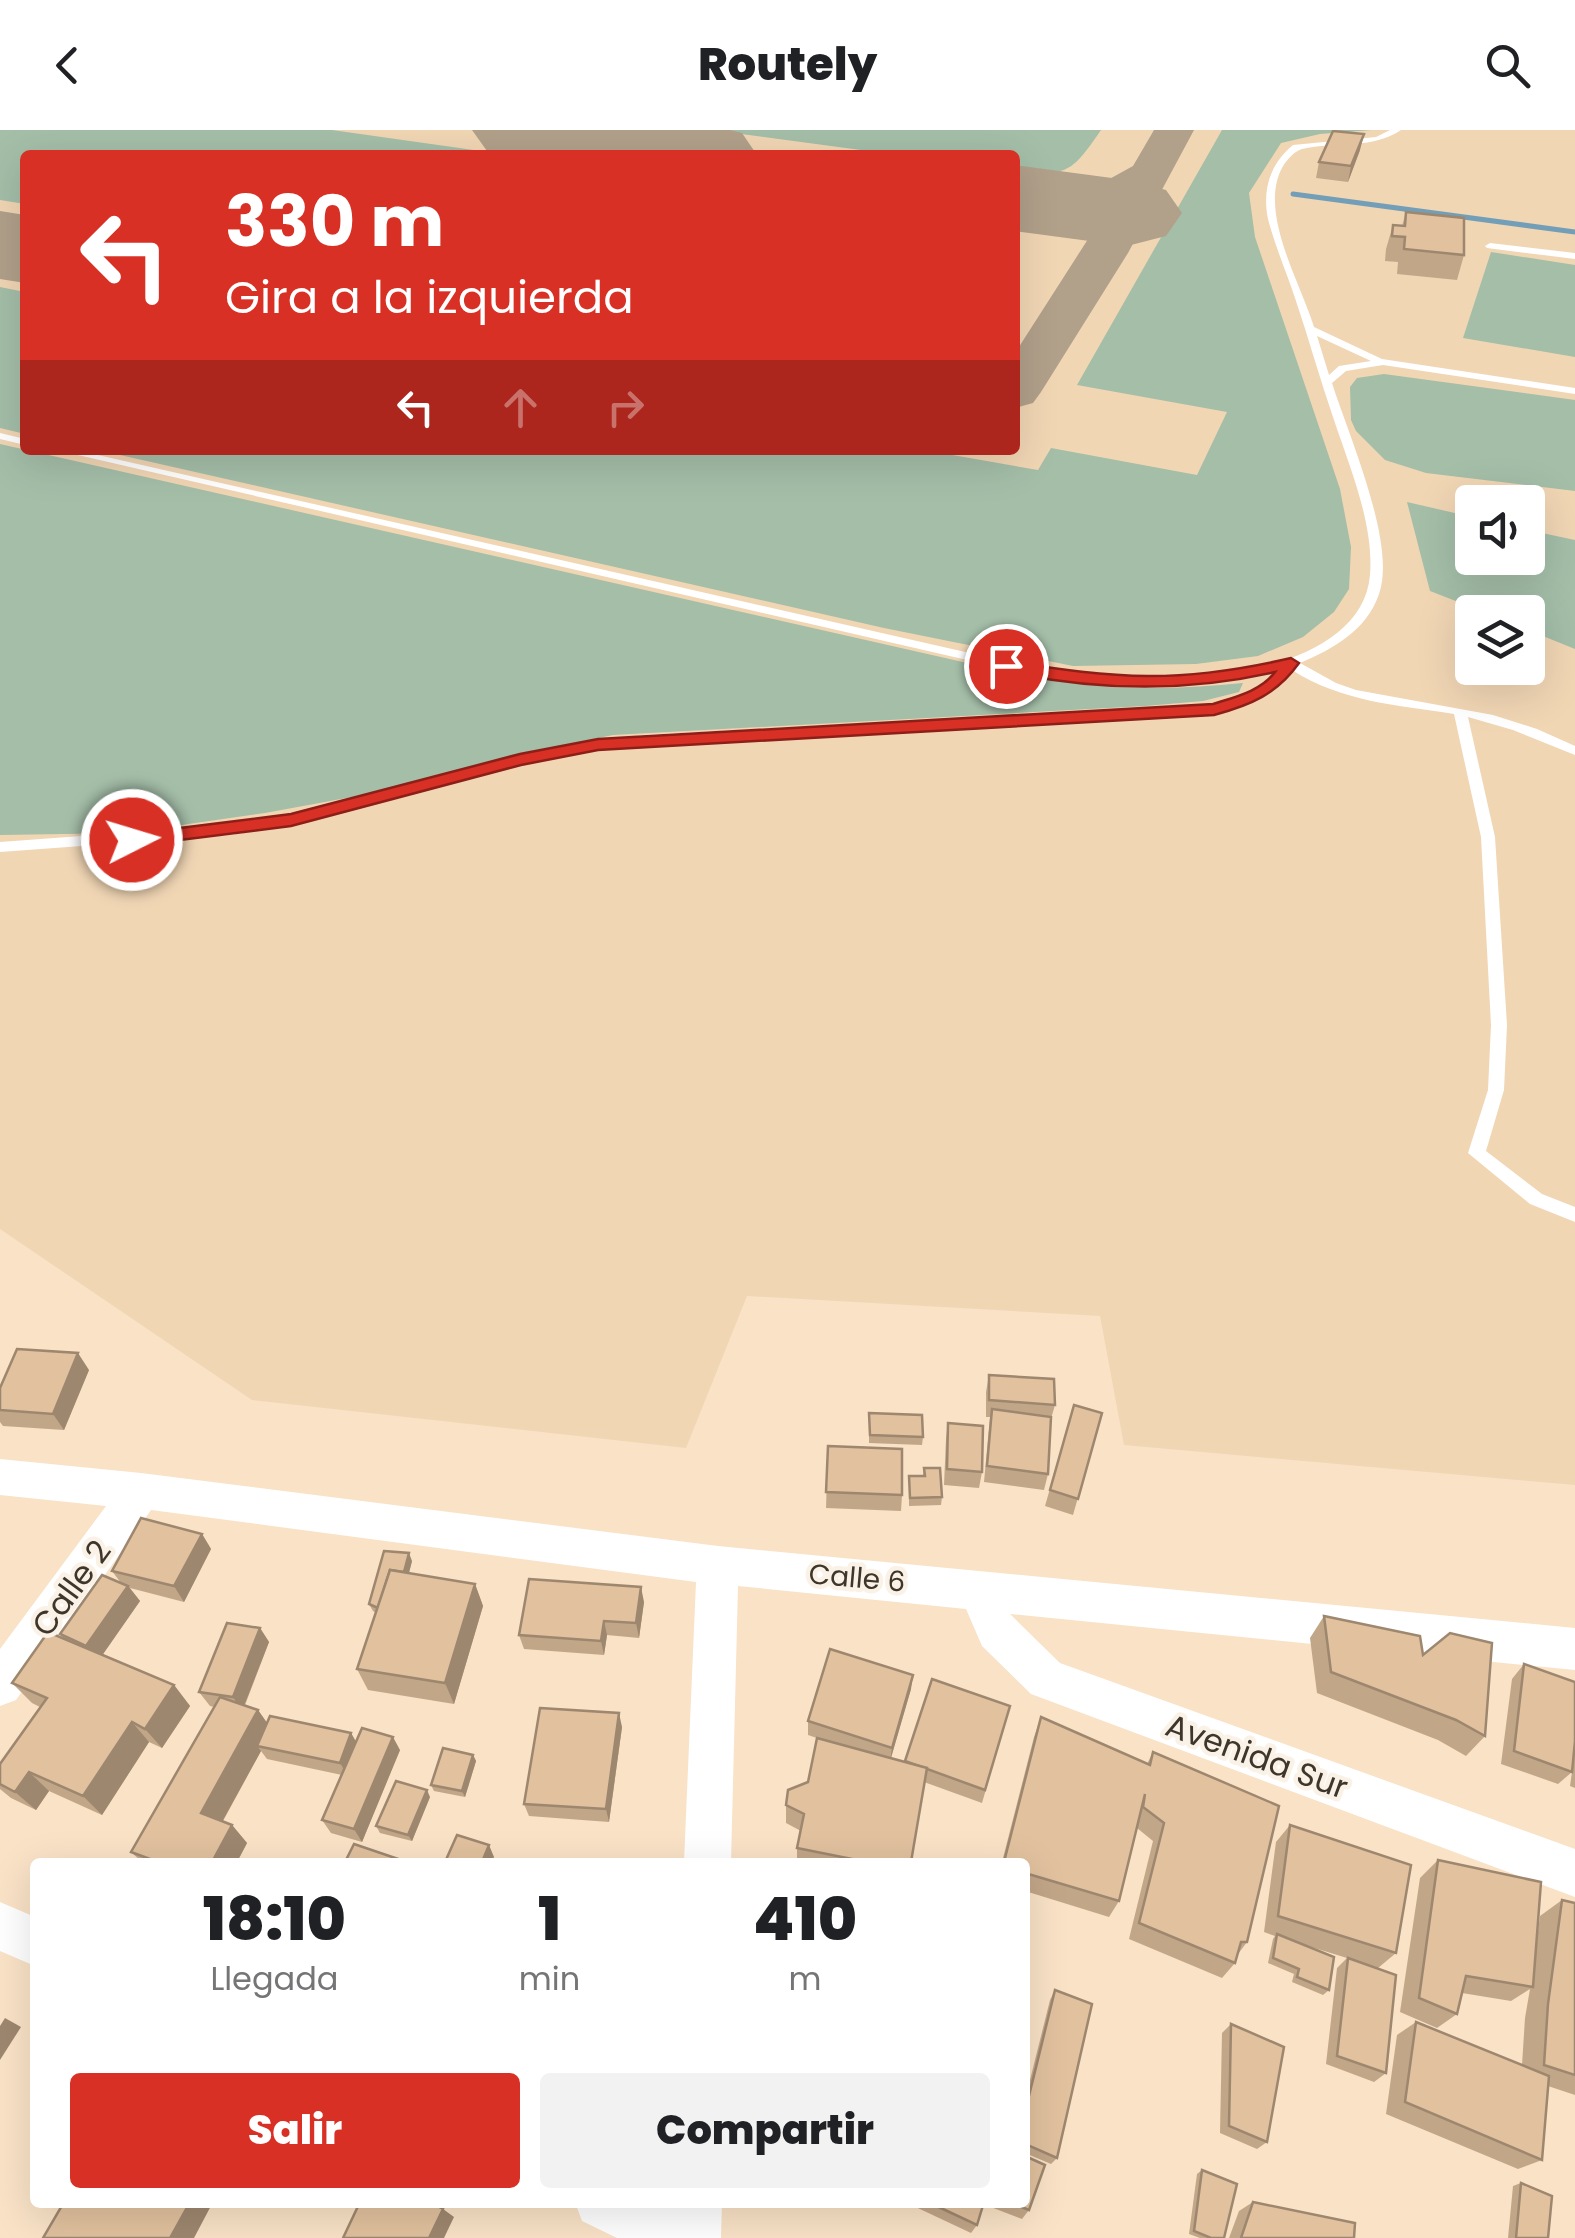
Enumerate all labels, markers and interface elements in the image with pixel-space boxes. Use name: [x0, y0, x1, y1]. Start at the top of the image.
text: Routely: [698, 33, 877, 96]
icon: back: [40, 38, 95, 93]
icon: search: [1480, 38, 1535, 93]
text: 330 m: [225, 172, 444, 271]
icon: left: [60, 190, 190, 320]
text: Gira a la izquierda: [225, 266, 634, 329]
icon: left: [388, 380, 443, 435]
icon: ahead: [493, 380, 548, 435]
icon: right: [598, 380, 653, 435]
map controls: [1455, 485, 1545, 685]
button: sound: [1455, 485, 1545, 575]
button: layers: [1455, 595, 1545, 685]
pin: [964, 624, 1049, 709]
icon: arrive: [979, 639, 1034, 694]
position arrow: [80, 788, 184, 892]
street label: Calle 2: [21, 1531, 121, 1645]
street label: Calle 6: [807, 1554, 907, 1602]
street label: Avenida Sur: [1160, 1702, 1354, 1810]
text: 18:10: [203, 1877, 346, 1961]
text: 1: [538, 1877, 561, 1961]
text: 410: [753, 1877, 857, 1961]
text: Llegada: [210, 1956, 338, 2001]
text: min: [519, 1956, 580, 2001]
text: m: [789, 1956, 822, 2001]
button: Salir: [70, 2073, 520, 2188]
button: Compartir: [540, 2073, 990, 2188]

